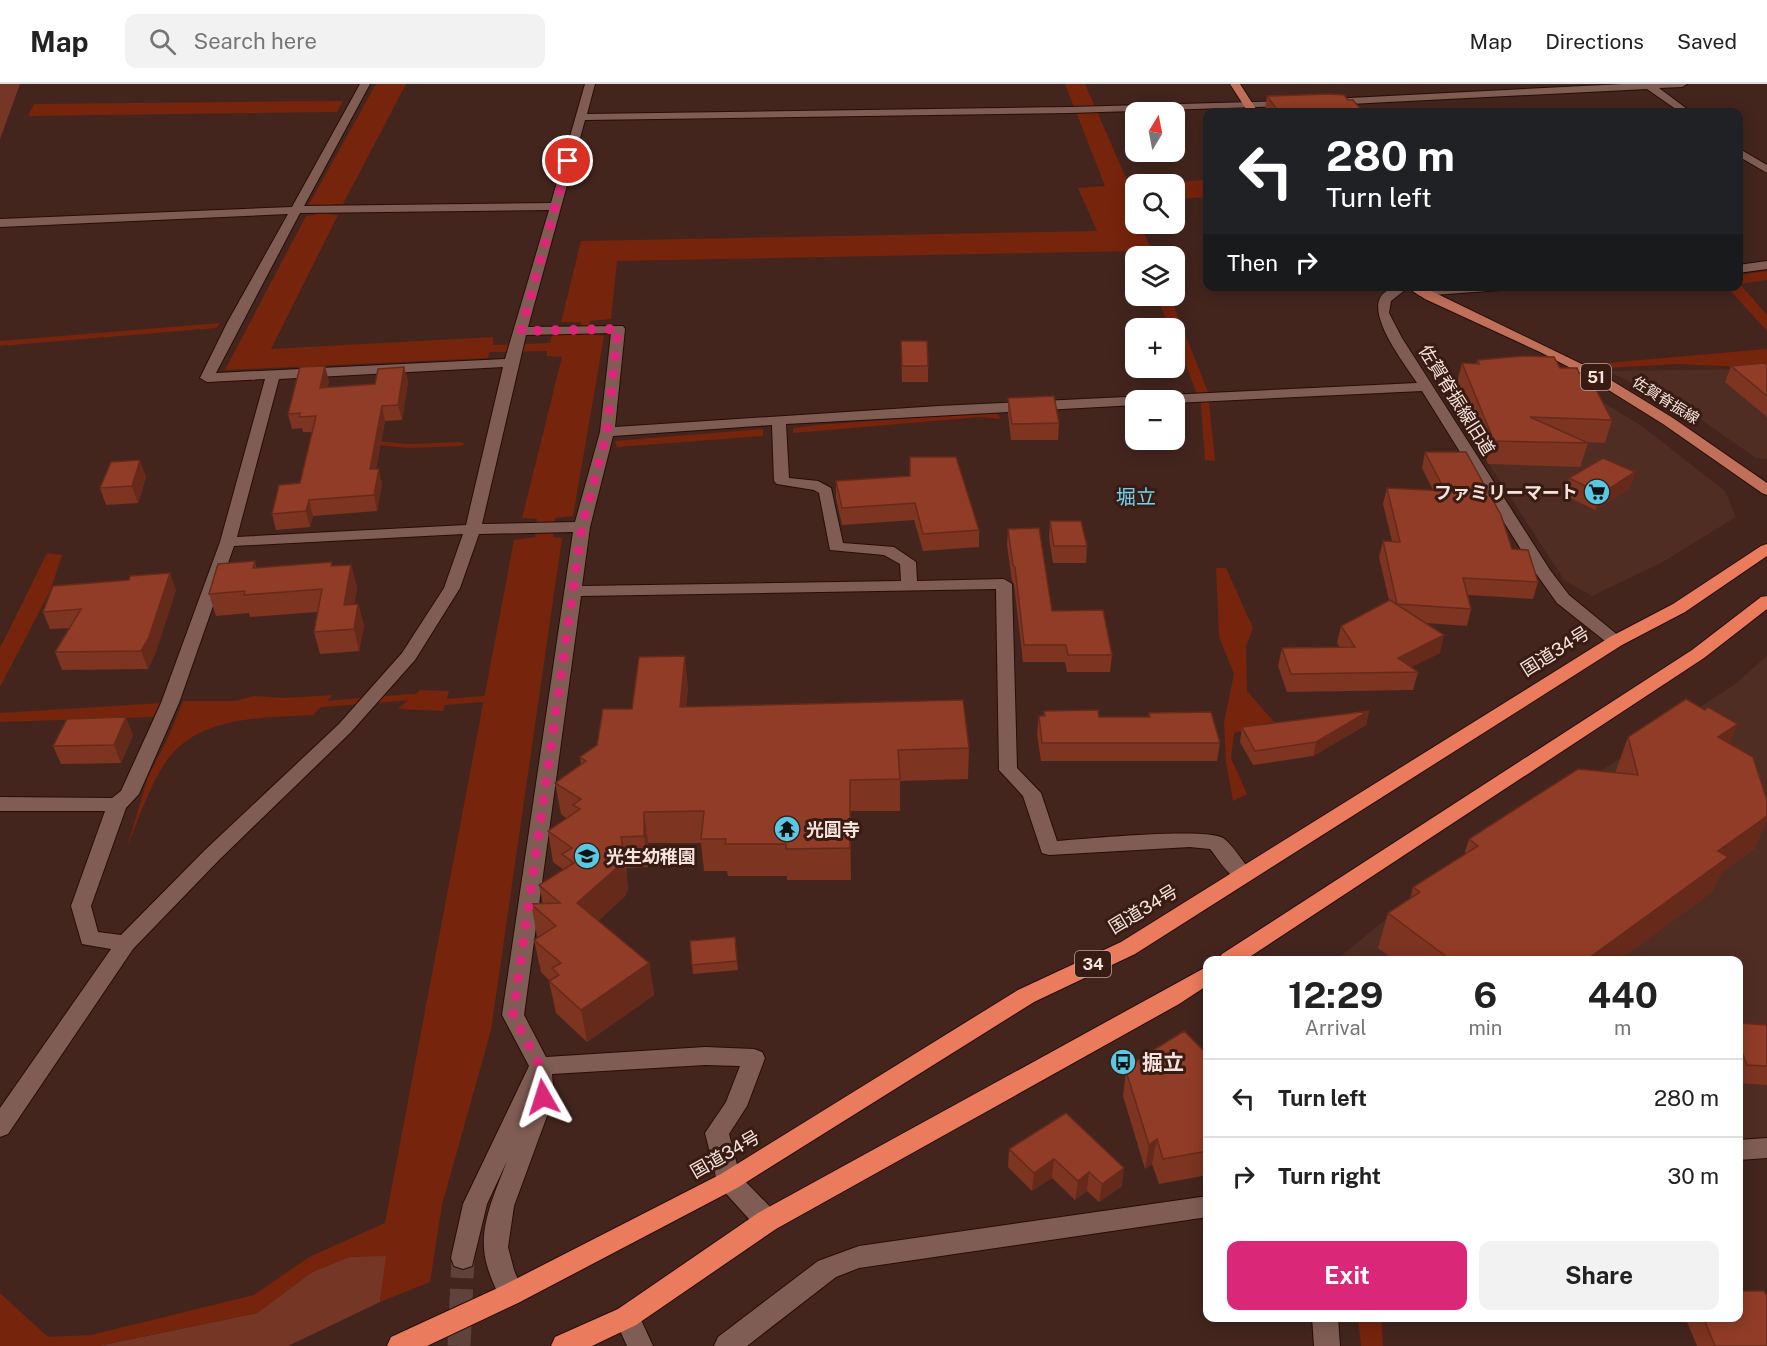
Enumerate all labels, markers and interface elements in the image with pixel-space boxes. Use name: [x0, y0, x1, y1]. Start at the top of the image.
search box: [125, 14, 545, 68]
text: Map: [30, 25, 89, 58]
icon: search: [146, 25, 179, 58]
text: Search here: [194, 28, 317, 54]
text: Map: [1470, 29, 1512, 54]
text: Directions: [1545, 29, 1644, 54]
text: Saved: [1677, 29, 1737, 54]
north arrow: [1125, 102, 1185, 162]
map controls: [1125, 102, 1185, 450]
text: 280 m: [1326, 131, 1455, 180]
icon: left: [1227, 132, 1305, 210]
pin: [542, 135, 593, 186]
icon: arrive: [551, 144, 584, 177]
button: search: [1125, 174, 1185, 234]
text: Turn left: [1326, 181, 1432, 213]
button: layers: [1125, 246, 1185, 306]
icon: right: [1290, 246, 1323, 279]
text: Then: [1227, 250, 1278, 276]
button: +: [1125, 318, 1185, 378]
street label: 佐賀脊振線旧道: [1415, 341, 1499, 459]
road number: 51: [1581, 364, 1611, 390]
street label: 佐賀脊振線: [1630, 373, 1702, 427]
button: −: [1125, 390, 1185, 450]
supermarket icon: ファミリーマート: [1582, 477, 1612, 507]
place label: ファミリーマート: [1434, 482, 1578, 503]
district label: 堀立: [1116, 485, 1156, 509]
street label: 国道34号: [1517, 622, 1593, 680]
temple icon: 光圓寺: [772, 814, 802, 844]
place label: 光圓寺: [806, 819, 860, 840]
school or university icon: 光生幼稚園: [572, 841, 602, 871]
place label: 光生幼稚園: [606, 846, 696, 867]
street label: 国道34号: [1105, 880, 1181, 938]
road number: 34: [1075, 951, 1111, 977]
text: 12:29: [1288, 974, 1383, 1016]
text: 6: [1474, 974, 1497, 1016]
text: 440: [1587, 974, 1658, 1016]
text: Arrival: [1305, 1016, 1367, 1040]
text: min: [1468, 1016, 1502, 1040]
text: m: [1614, 1016, 1631, 1040]
bus stop icon: 掘立: [1108, 1047, 1138, 1077]
place label: 掘立: [1142, 1050, 1184, 1075]
position arrow: [511, 1065, 575, 1129]
icon: left: [1227, 1082, 1260, 1115]
text: Turn left: [1278, 1085, 1367, 1111]
text: 280 m: [1654, 1085, 1719, 1111]
street label: 国道34号: [687, 1126, 763, 1182]
icon: right: [1227, 1160, 1260, 1193]
text: Turn right: [1278, 1163, 1381, 1189]
text: 30 m: [1667, 1163, 1719, 1189]
button: Exit: [1227, 1241, 1467, 1310]
button: Share: [1479, 1241, 1719, 1310]

